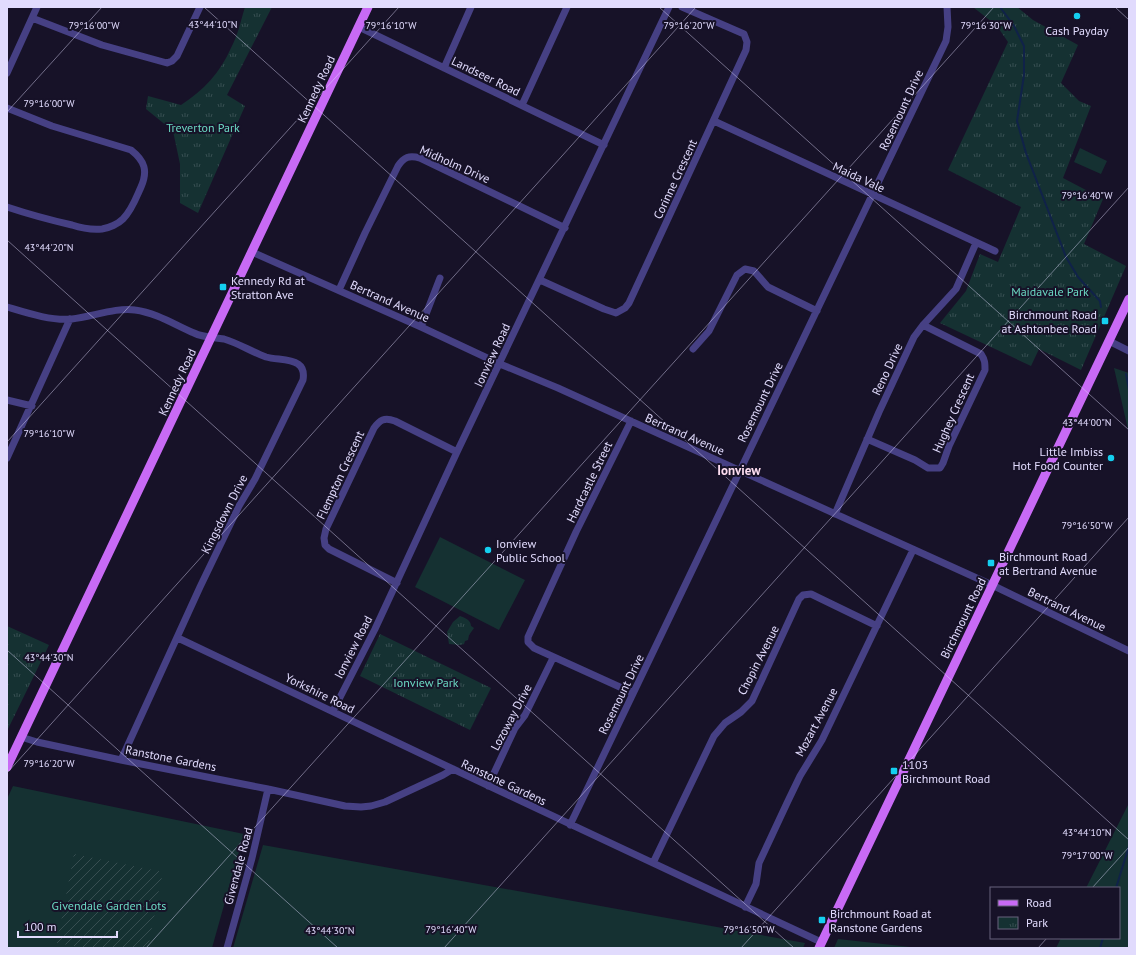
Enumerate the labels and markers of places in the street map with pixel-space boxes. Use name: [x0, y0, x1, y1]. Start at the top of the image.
marker: Cash Payday: [1072, 11, 1082, 21]
place label: Cash Payday: [1045, 23, 1109, 38]
place label: Kennedy Rd at Stratton Ave: [231, 273, 305, 302]
marker: Kennedy Rd at Stratton Ave: [218, 282, 228, 292]
place label: Birchmount Road at Ashtonbee Road: [1001, 307, 1097, 336]
marker: Birchmount Road at Ashtonbee Road: [1100, 316, 1110, 326]
place label: Little Imbiss Hot Food Counter: [1012, 444, 1103, 473]
marker: Little Imbiss Hot Food Counter: [1106, 453, 1116, 463]
place label: Ionview Public School: [496, 536, 565, 565]
marker: Ionview Public School: [483, 545, 493, 555]
place label: Birchmount Road at Bertrand Avenue: [999, 549, 1097, 578]
marker: Birchmount Road at Bertrand Avenue: [986, 558, 996, 568]
place label: 1103 Birchmount Road: [902, 757, 990, 786]
marker: 1103 Birchmount Road: [889, 766, 899, 776]
place label: Birchmount Road at Ranstone Gardens: [830, 906, 931, 935]
marker: Birchmount Road at Ranstone Gardens: [817, 915, 827, 925]

